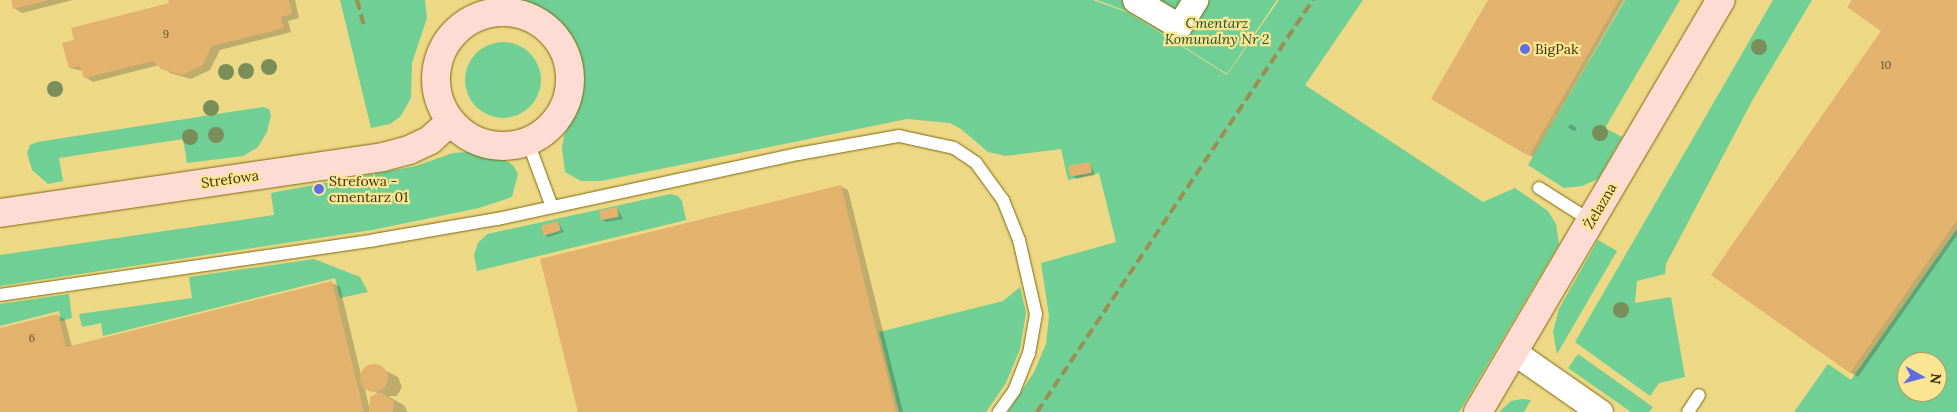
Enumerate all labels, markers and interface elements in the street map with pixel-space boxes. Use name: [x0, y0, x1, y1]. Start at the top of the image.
park label: Cmentarz Komunalny Nr 2: [1165, 15, 1269, 48]
house number: 9: [163, 27, 169, 41]
place label: BigPak: [1535, 41, 1578, 57]
marker: BigPak: [1519, 43, 1531, 55]
house number: 10: [1881, 58, 1891, 72]
street label: Strefowa: [200, 167, 260, 191]
place label: Strefowa - cmentarz 01: [329, 173, 408, 206]
street label: Żelazna: [1580, 180, 1620, 232]
marker: Strefowa - cmentarz 01: [313, 183, 325, 195]
house number: 6: [29, 331, 35, 345]
north arrow: [1897, 352, 1947, 402]
text: N: [1926, 372, 1945, 385]

